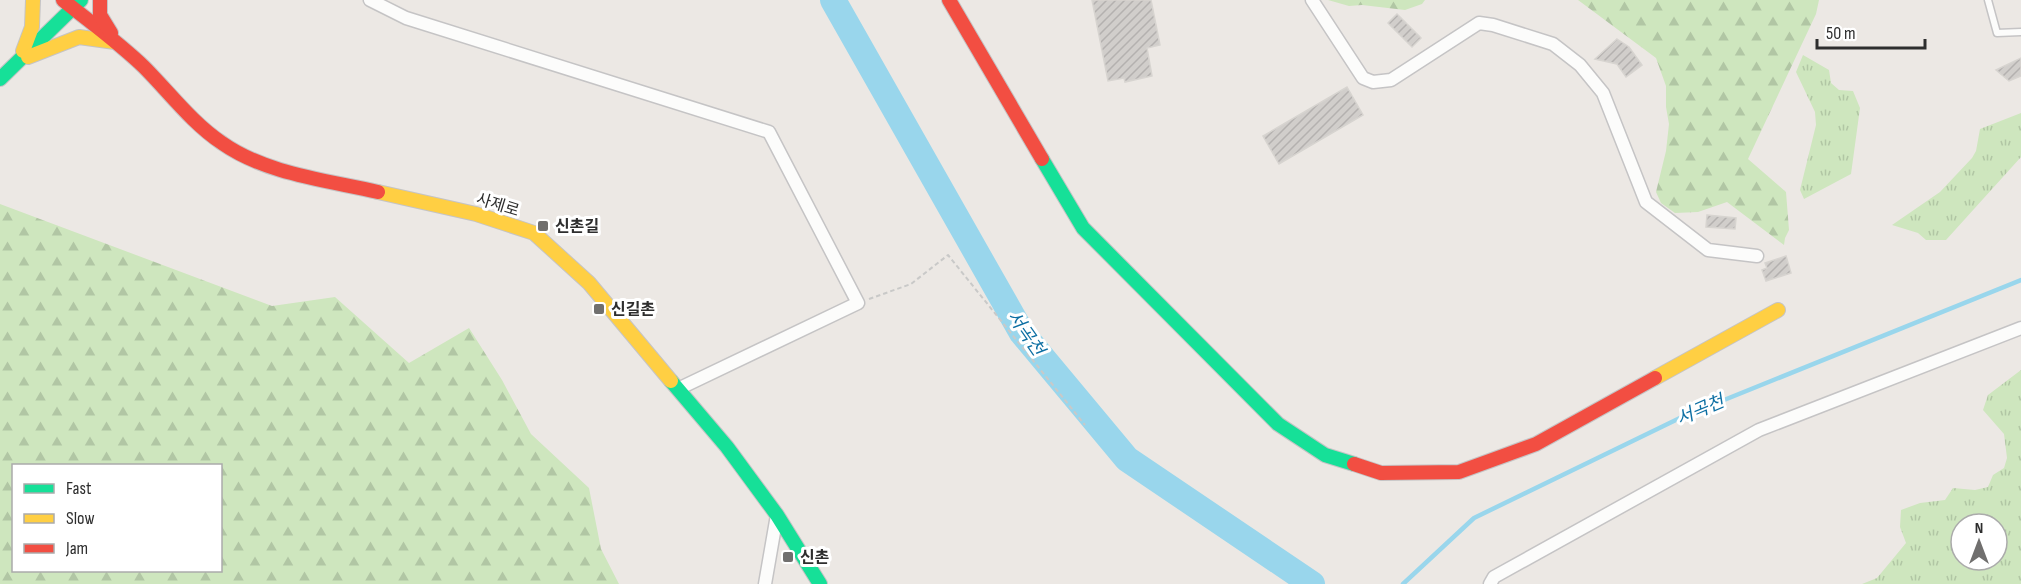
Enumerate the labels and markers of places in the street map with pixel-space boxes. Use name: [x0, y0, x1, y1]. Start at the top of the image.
place label: 신촌길: [555, 218, 599, 237]
marker: 신촌길: [536, 219, 550, 233]
place label: 신길촌: [611, 301, 655, 320]
marker: 신길촌: [592, 302, 606, 316]
place label: 신촌: [800, 549, 829, 568]
marker: 신촌: [781, 550, 795, 564]

